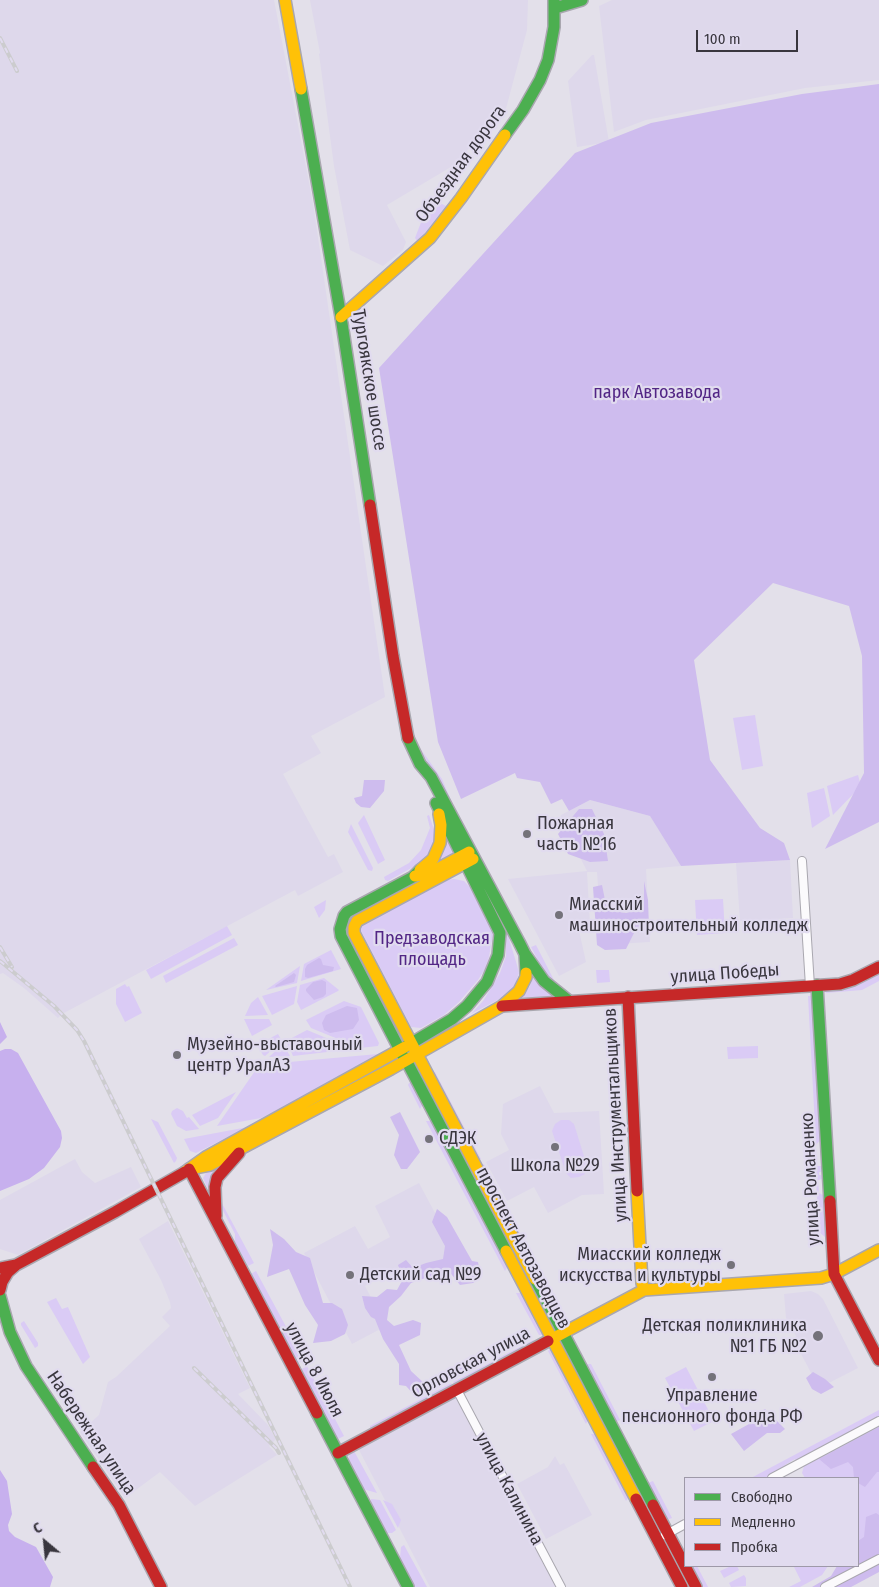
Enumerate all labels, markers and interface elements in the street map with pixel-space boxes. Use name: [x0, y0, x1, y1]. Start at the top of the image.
scale bar: [699, 20, 802, 52]
text: 100 m: [704, 30, 741, 48]
street label: Объездная дорога: [411, 101, 511, 227]
street label: Тургоякское шоссе: [347, 308, 391, 452]
park label: парк Автозавода: [593, 382, 721, 404]
place label: Пожарная часть №16: [537, 813, 616, 856]
marker: Пожарная часть №16: [521, 828, 533, 840]
place label: Миасский машиностроительный колледж: [569, 894, 808, 936]
marker: Миасский машиностроительный колледж: [553, 909, 565, 921]
park label: Предзаводская площадь: [374, 928, 490, 971]
street label: улица Победы: [670, 959, 780, 989]
street label: улица Инструментальщиков: [600, 1007, 632, 1223]
place label: Музейно-выставочный центр УралАЗ: [187, 1034, 363, 1076]
marker: Музейно-выставочный центр УралАЗ: [171, 1049, 183, 1061]
street label: улица Романенко: [797, 1112, 825, 1246]
place label: СДЭК: [439, 1128, 476, 1150]
marker: СДЭК: [423, 1133, 435, 1145]
marker: Школа №29: [549, 1141, 561, 1153]
place label: Школа №29: [510, 1155, 600, 1177]
street label: проспект Автозаводцев: [471, 1163, 575, 1333]
place label: Миасский колледж искусства и культуры: [559, 1244, 721, 1286]
marker: Миасский колледж искусства и культуры: [725, 1259, 737, 1271]
place label: Детский сад №9: [360, 1264, 482, 1286]
marker: Детский сад №9: [344, 1269, 356, 1281]
place label: Детская поликлиника №1 ГБ №2: [642, 1315, 807, 1358]
street label: улица 8 Июля: [280, 1319, 348, 1421]
street label: Орловская улица: [408, 1323, 534, 1403]
marker: Детская поликлиника №1 ГБ №2: [811, 1329, 825, 1343]
street label: Набережная улица: [42, 1367, 140, 1499]
marker: Управление пенсионного фонда РФ: [706, 1371, 718, 1383]
place label: Управление пенсионного фонда РФ: [622, 1385, 802, 1428]
street label: улица Калинина: [470, 1429, 548, 1549]
legend: [684, 1477, 859, 1567]
text: Свободно: [731, 1488, 793, 1506]
text: Медленно: [731, 1513, 796, 1531]
north arrow: [20, 1517, 70, 1567]
text: С: [30, 1519, 45, 1538]
text: Пробка: [731, 1538, 778, 1556]

